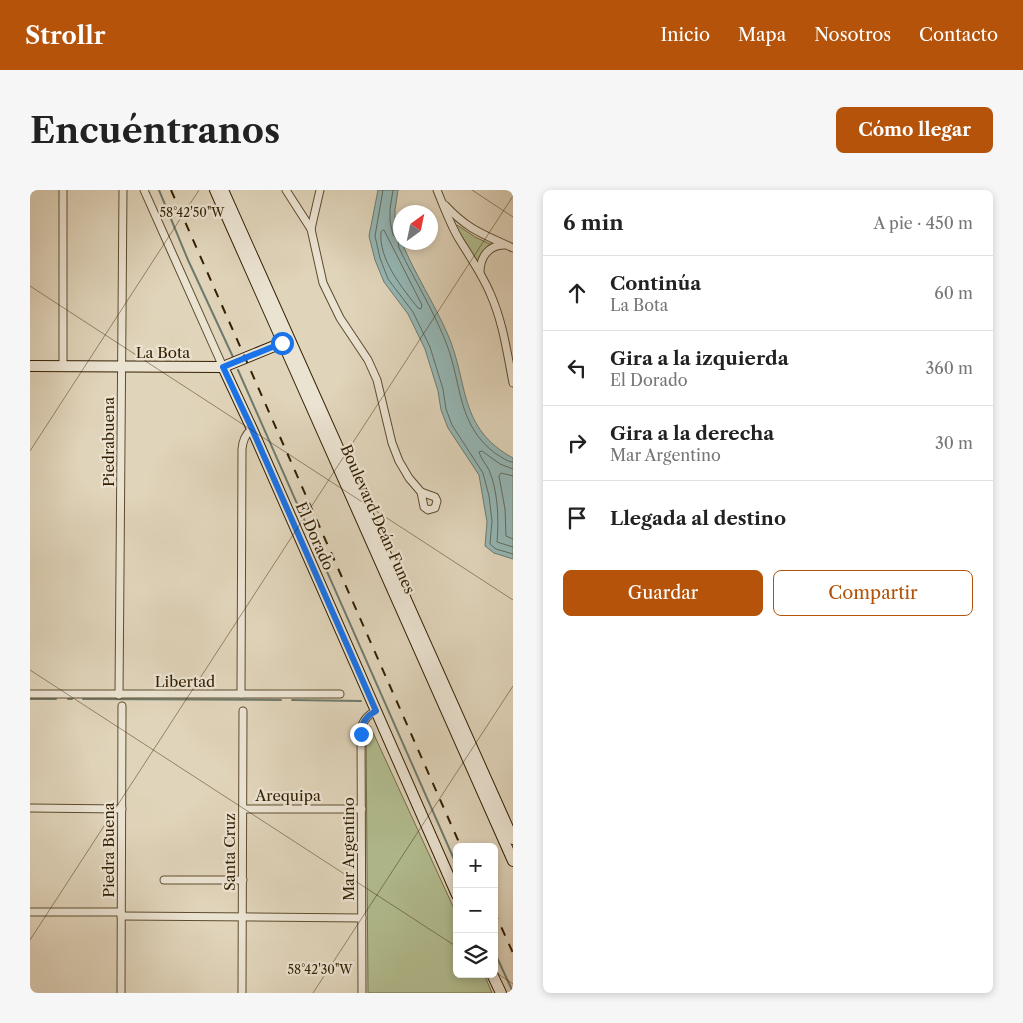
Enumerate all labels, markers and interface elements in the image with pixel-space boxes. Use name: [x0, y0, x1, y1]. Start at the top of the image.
text: Strollr: [25, 21, 105, 50]
text: Inicio: [661, 24, 710, 46]
text: Mapa: [738, 24, 786, 46]
text: Nosotros: [814, 24, 891, 46]
text: Contacto: [919, 24, 998, 46]
button: Cómo llegar: [836, 107, 993, 153]
text: Encuéntranos: [30, 109, 280, 152]
text: 58°42'50"W: [160, 205, 225, 220]
north arrow: [393, 205, 438, 250]
text: 6 min: [563, 210, 624, 235]
text: A pie · 450 m: [874, 213, 973, 233]
text: Continúa: [610, 272, 701, 295]
icon: ahead: [563, 279, 591, 307]
text: 60 m: [934, 283, 973, 303]
text: La Bota: [610, 295, 668, 315]
route start: [271, 332, 294, 355]
street label: La Bota: [136, 343, 190, 362]
text: Gira a la izquierda: [610, 347, 789, 370]
icon: left: [563, 354, 591, 382]
text: 360 m: [926, 358, 973, 378]
text: El Dorado: [610, 370, 687, 390]
street label: Piedrabuena: [99, 397, 118, 487]
text: Gira a la derecha: [610, 422, 774, 445]
icon: right: [563, 429, 591, 457]
text: 30 m: [935, 433, 973, 453]
street label: Boulevard Deán Funes: [336, 441, 420, 597]
text: Mar Argentino: [610, 445, 721, 465]
street label: El Dorado: [292, 499, 338, 573]
icon: arrive: [563, 504, 591, 532]
text: Llegada al destino: [610, 507, 786, 530]
button: Guardar: [563, 570, 763, 616]
button: Compartir: [773, 570, 973, 616]
street label: Libertad: [155, 672, 215, 691]
route end: [350, 723, 373, 746]
street label: Arequipa: [254, 786, 321, 805]
street label: Mar Argentino: [339, 797, 358, 901]
street label: Piedra Buena: [99, 802, 118, 898]
street label: Santa Cruz: [220, 813, 239, 891]
map controls: [453, 843, 498, 978]
button: +: [453, 843, 498, 888]
button: −: [453, 888, 498, 933]
button: layers: [453, 933, 498, 978]
text: 58°42'30"W: [288, 962, 353, 977]

